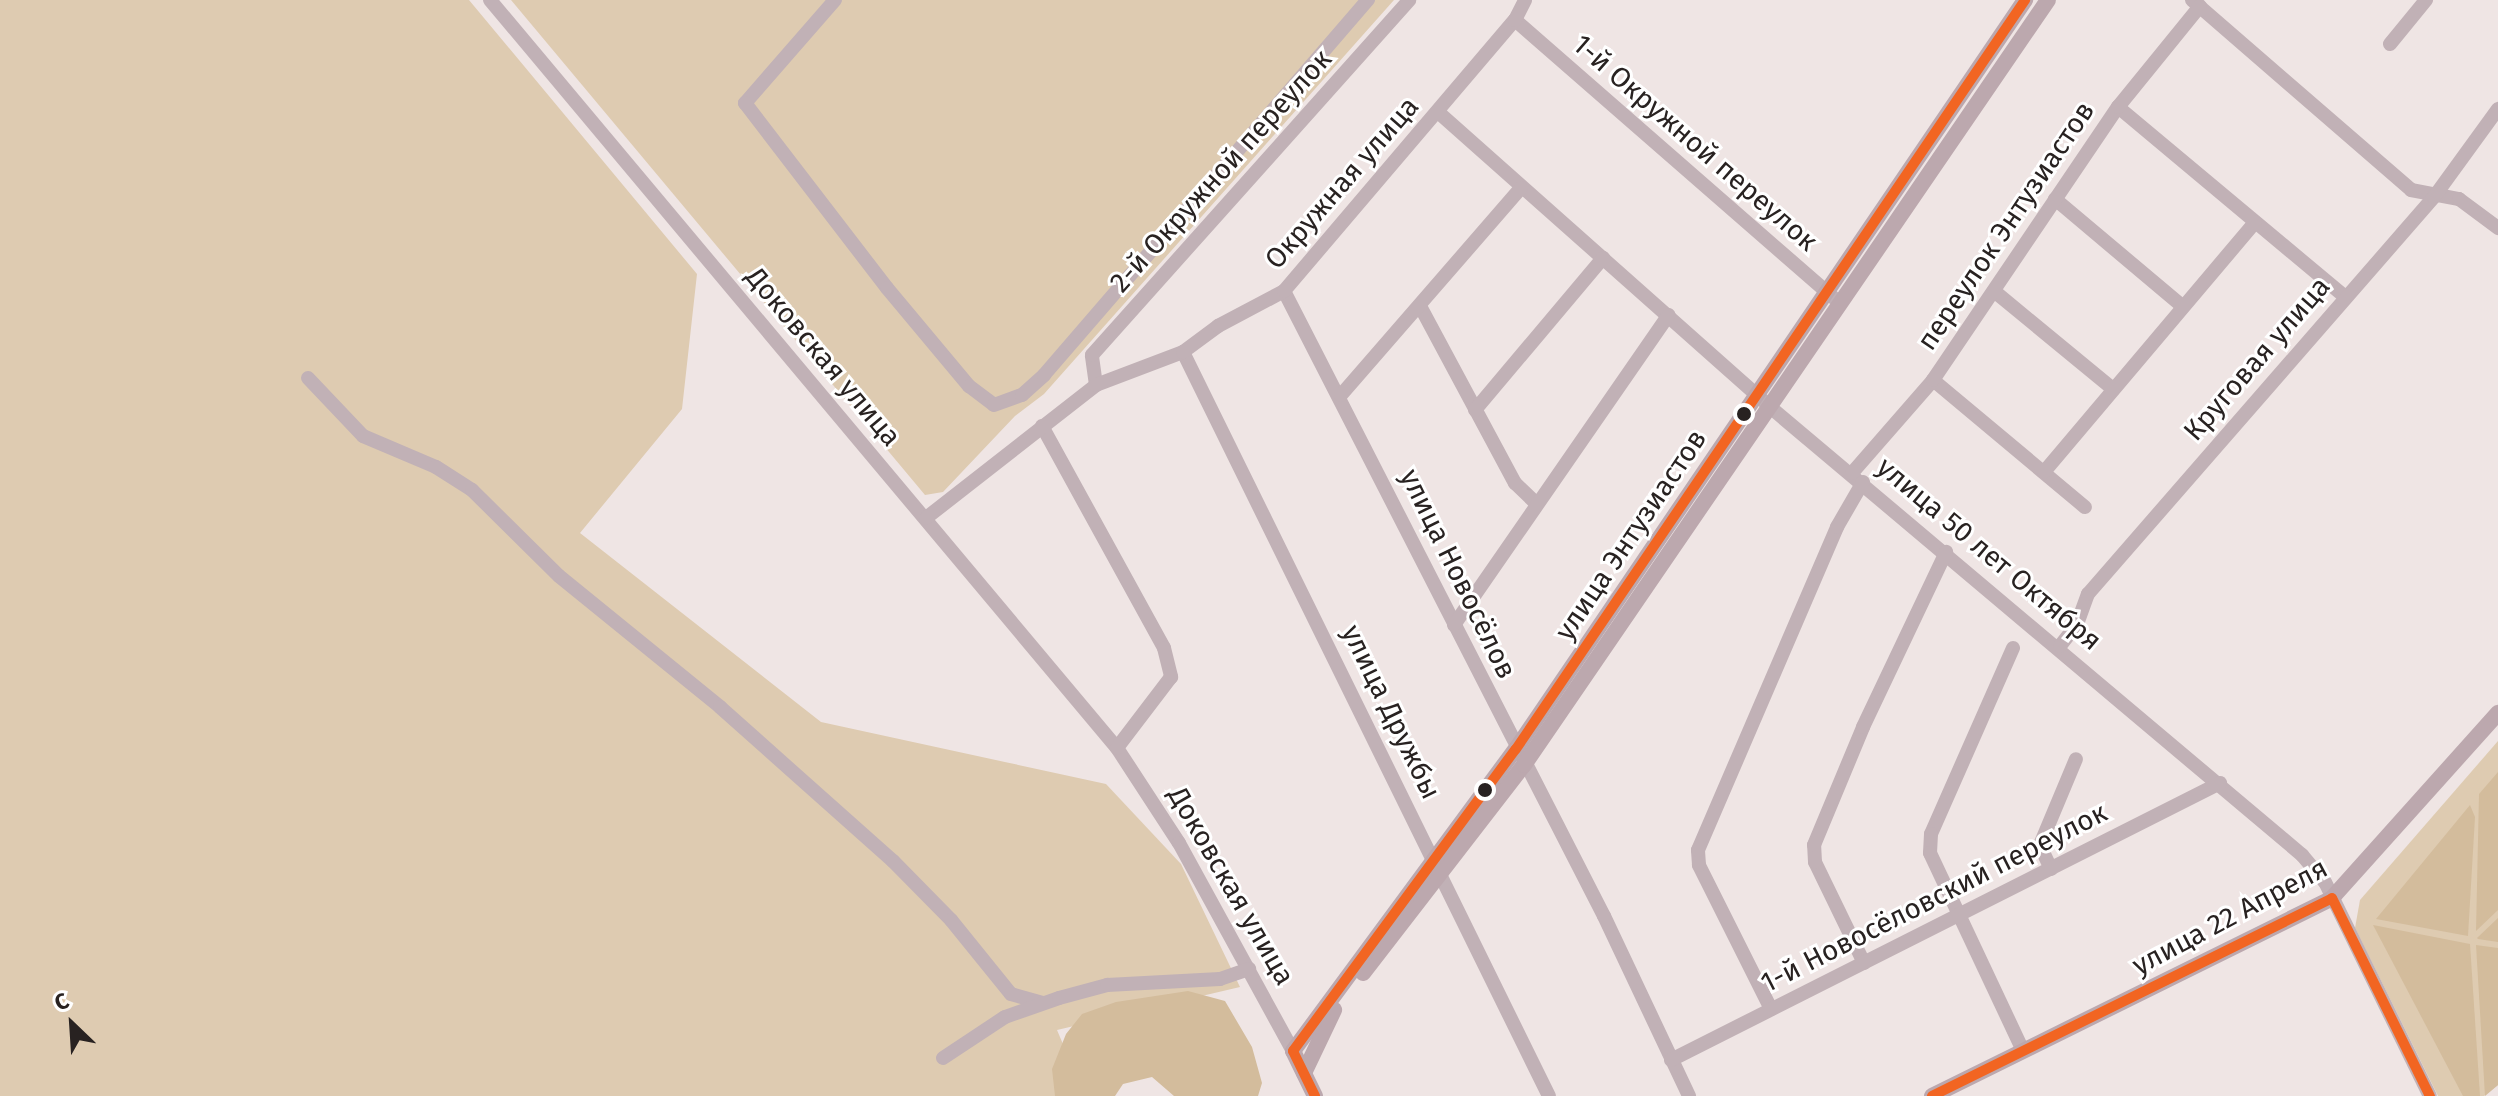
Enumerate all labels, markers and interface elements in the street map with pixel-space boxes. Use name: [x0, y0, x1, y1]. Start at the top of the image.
street label: 1-й Окружной переулок: [1566, 28, 1824, 258]
street label: 2-й Окружной переулок: [1103, 43, 1339, 299]
street label: Окружная улица: [1258, 90, 1426, 276]
street label: переулок Энтузиастов: [1910, 95, 2102, 357]
street label: Доковская улица: [738, 261, 908, 453]
street label: Круговая улица: [2177, 270, 2337, 448]
unlabelled marker: [1736, 406, 1752, 422]
street label: улица Энтузиастов: [1548, 423, 1714, 647]
street label: улица 50 лет Октября: [1870, 450, 2108, 658]
street label: улица Новосёлов: [1393, 464, 1523, 684]
street label: улица Дружбы: [1334, 619, 1448, 805]
street label: Доковская улица: [1161, 781, 1301, 991]
unlabelled marker: [1477, 782, 1493, 798]
street label: 1-й Новосёловский переулок: [1755, 796, 2113, 1000]
street label: улица 22 Апреля: [2127, 851, 2333, 983]
north arrow: [32, 984, 112, 1064]
text: С: [50, 987, 73, 1017]

